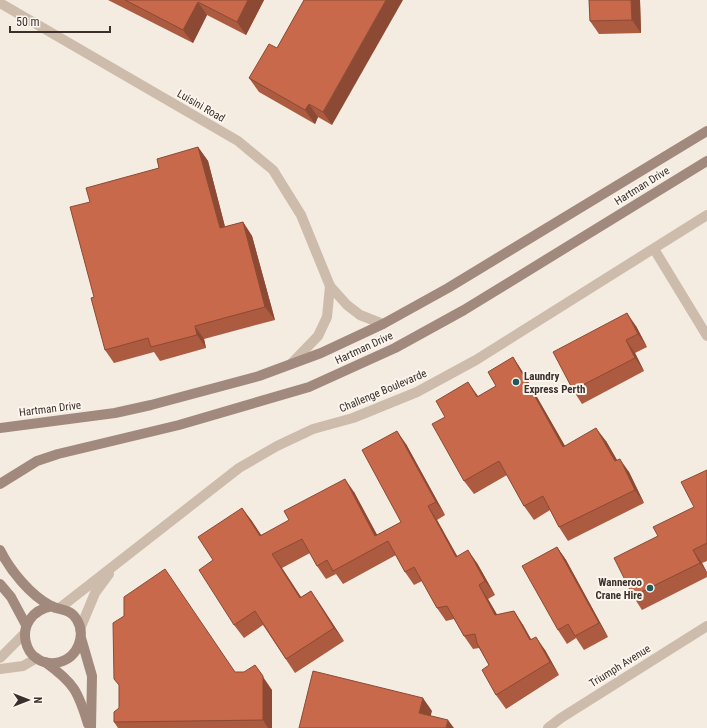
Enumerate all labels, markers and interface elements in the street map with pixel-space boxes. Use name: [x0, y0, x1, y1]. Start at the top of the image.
scale bar: [10, 8, 110, 34]
text: 50 m: [16, 15, 40, 29]
street label: Luisini Road: [175, 87, 227, 125]
street label: Hartman Drive: [612, 164, 672, 208]
street label: Hartman Drive: [333, 329, 395, 367]
street label: Challenge Boulevarde: [337, 367, 429, 415]
place label: Laundry Express Perth: [524, 370, 585, 396]
marker: Laundry Express Perth: [511, 377, 521, 387]
street label: Hartman Drive: [18, 399, 82, 419]
place label: Wanneroo Crane Hire: [596, 576, 643, 602]
marker: Wanneroo Crane Hire: [645, 583, 655, 593]
street label: Triumph Avenue: [587, 642, 653, 690]
north arrow: [8, 680, 48, 720]
text: N: [31, 697, 44, 704]

